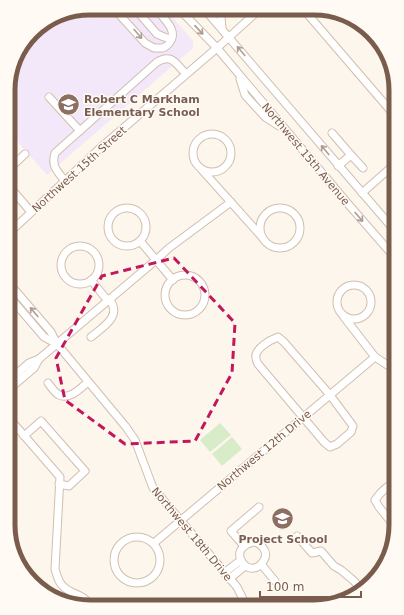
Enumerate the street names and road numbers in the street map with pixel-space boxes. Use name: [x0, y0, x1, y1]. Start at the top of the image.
street label: Northwest 15th Avenue: [259, 100, 352, 208]
street label: Northwest 15th Street: [30, 123, 130, 215]
street label: Northwest 12th Drive: [215, 407, 314, 493]
street label: Northwest 18th Drive: [149, 485, 235, 584]

